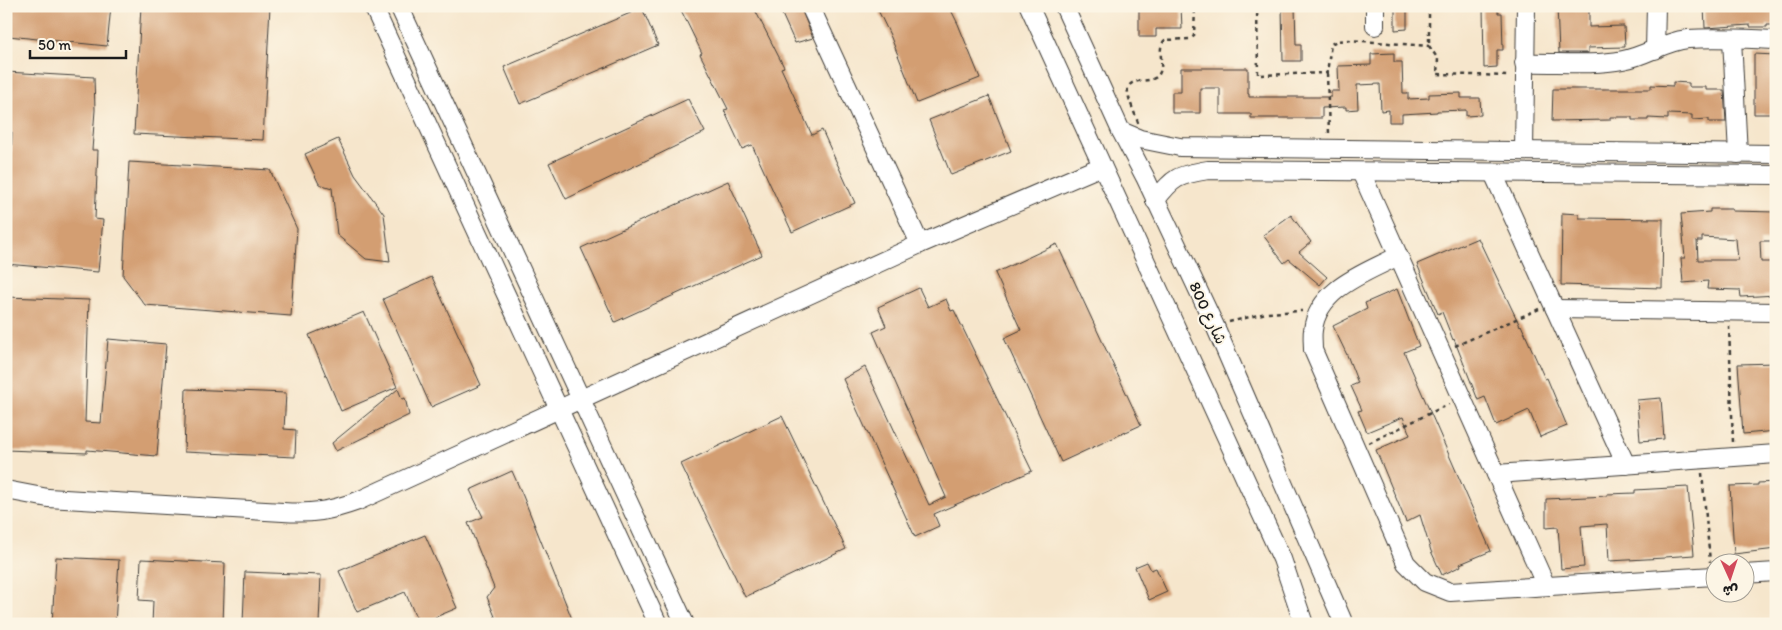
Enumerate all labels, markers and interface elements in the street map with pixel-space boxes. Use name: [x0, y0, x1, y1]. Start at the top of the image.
scale bar: [30, 28, 126, 60]
text: 50 m: [38, 36, 71, 54]
street label: شارع 800: [1183, 279, 1231, 348]
north arrow: [1704, 552, 1754, 602]
text: ش: [1723, 582, 1739, 599]

